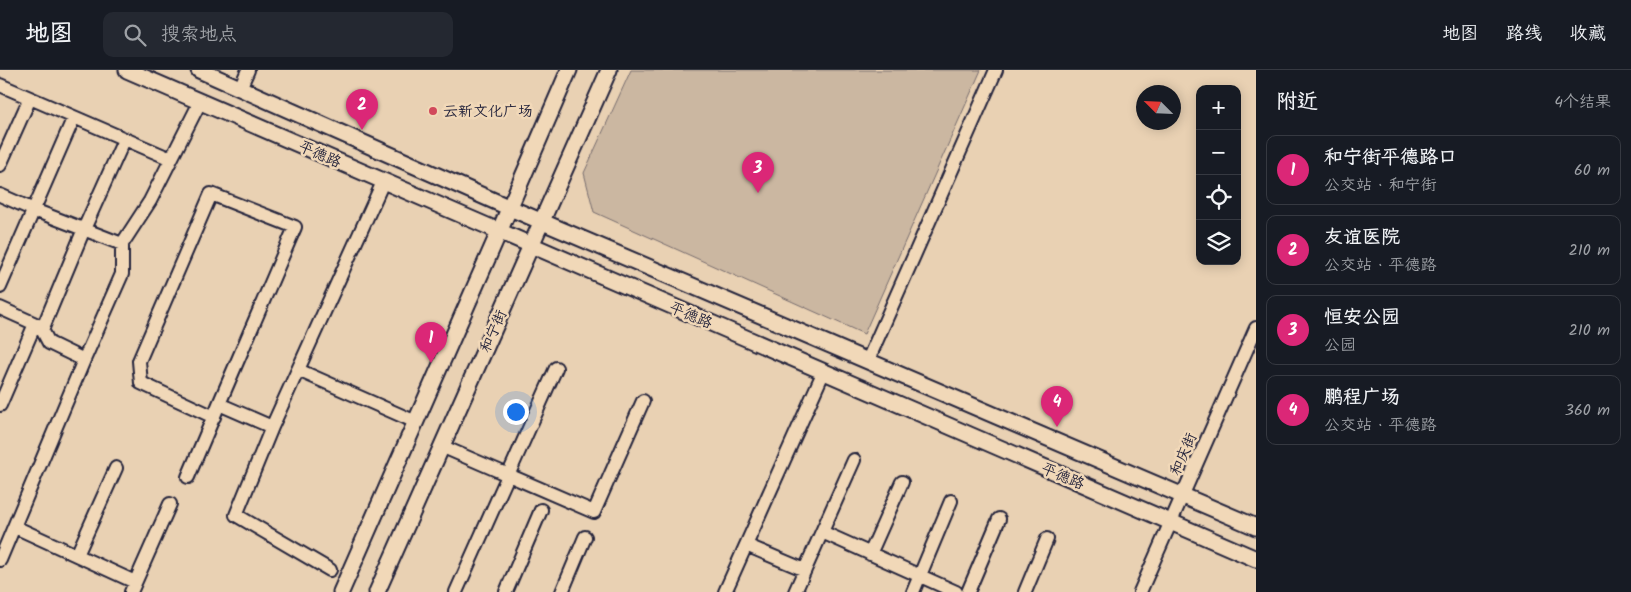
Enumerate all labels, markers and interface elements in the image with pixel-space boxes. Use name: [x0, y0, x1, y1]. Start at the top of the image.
search box: [103, 12, 453, 57]
text: 地图: [25, 15, 73, 54]
text: 搜索地点: [161, 20, 237, 50]
text: 地图: [1442, 20, 1478, 49]
text: 路线: [1506, 20, 1542, 49]
text: 收藏: [1570, 20, 1606, 49]
icon: search: [121, 21, 149, 49]
north arrow: [1136, 85, 1181, 130]
map controls: [1196, 85, 1241, 265]
button: +: [1196, 85, 1241, 130]
text: 附近: [1276, 86, 1318, 119]
pin: 2: [346, 89, 378, 130]
text: 4个结果: [1554, 90, 1611, 115]
place label: 云新文化广场: [443, 100, 533, 124]
marker: 云新文化广场: [427, 105, 439, 117]
button: −: [1196, 130, 1241, 175]
street label: 平德路: [294, 135, 345, 175]
text: 和宁街平德路口: [1324, 143, 1457, 173]
pin: 3: [742, 152, 774, 193]
text: 1: [1291, 158, 1295, 183]
text: 60 m: [1574, 158, 1610, 183]
text: 公交站 · 和宁街: [1324, 173, 1437, 198]
button: locate: [1196, 175, 1241, 220]
button: layers: [1196, 220, 1241, 265]
text: 友谊医院: [1324, 223, 1400, 253]
text: 2: [1288, 238, 1298, 263]
text: 210 m: [1569, 238, 1610, 263]
text: 公交站 · 平德路: [1324, 253, 1437, 278]
street label: 平德路: [665, 296, 716, 336]
text: 恒安公园: [1324, 303, 1400, 333]
street label: 和宁街: [474, 306, 514, 357]
text: 3: [1289, 318, 1297, 343]
text: 210 m: [1569, 318, 1610, 343]
pin: 1: [415, 322, 447, 363]
text: 公园: [1324, 333, 1356, 358]
text: 鹏程广场: [1324, 383, 1400, 413]
pin: 4: [1041, 386, 1073, 427]
text: 4: [1289, 398, 1297, 423]
text: 360 m: [1565, 398, 1610, 423]
your location: [503, 399, 529, 425]
text: 公交站 · 平德路: [1324, 413, 1437, 438]
street label: 和庆街: [1164, 429, 1204, 480]
street label: 平德路: [1037, 457, 1088, 497]

